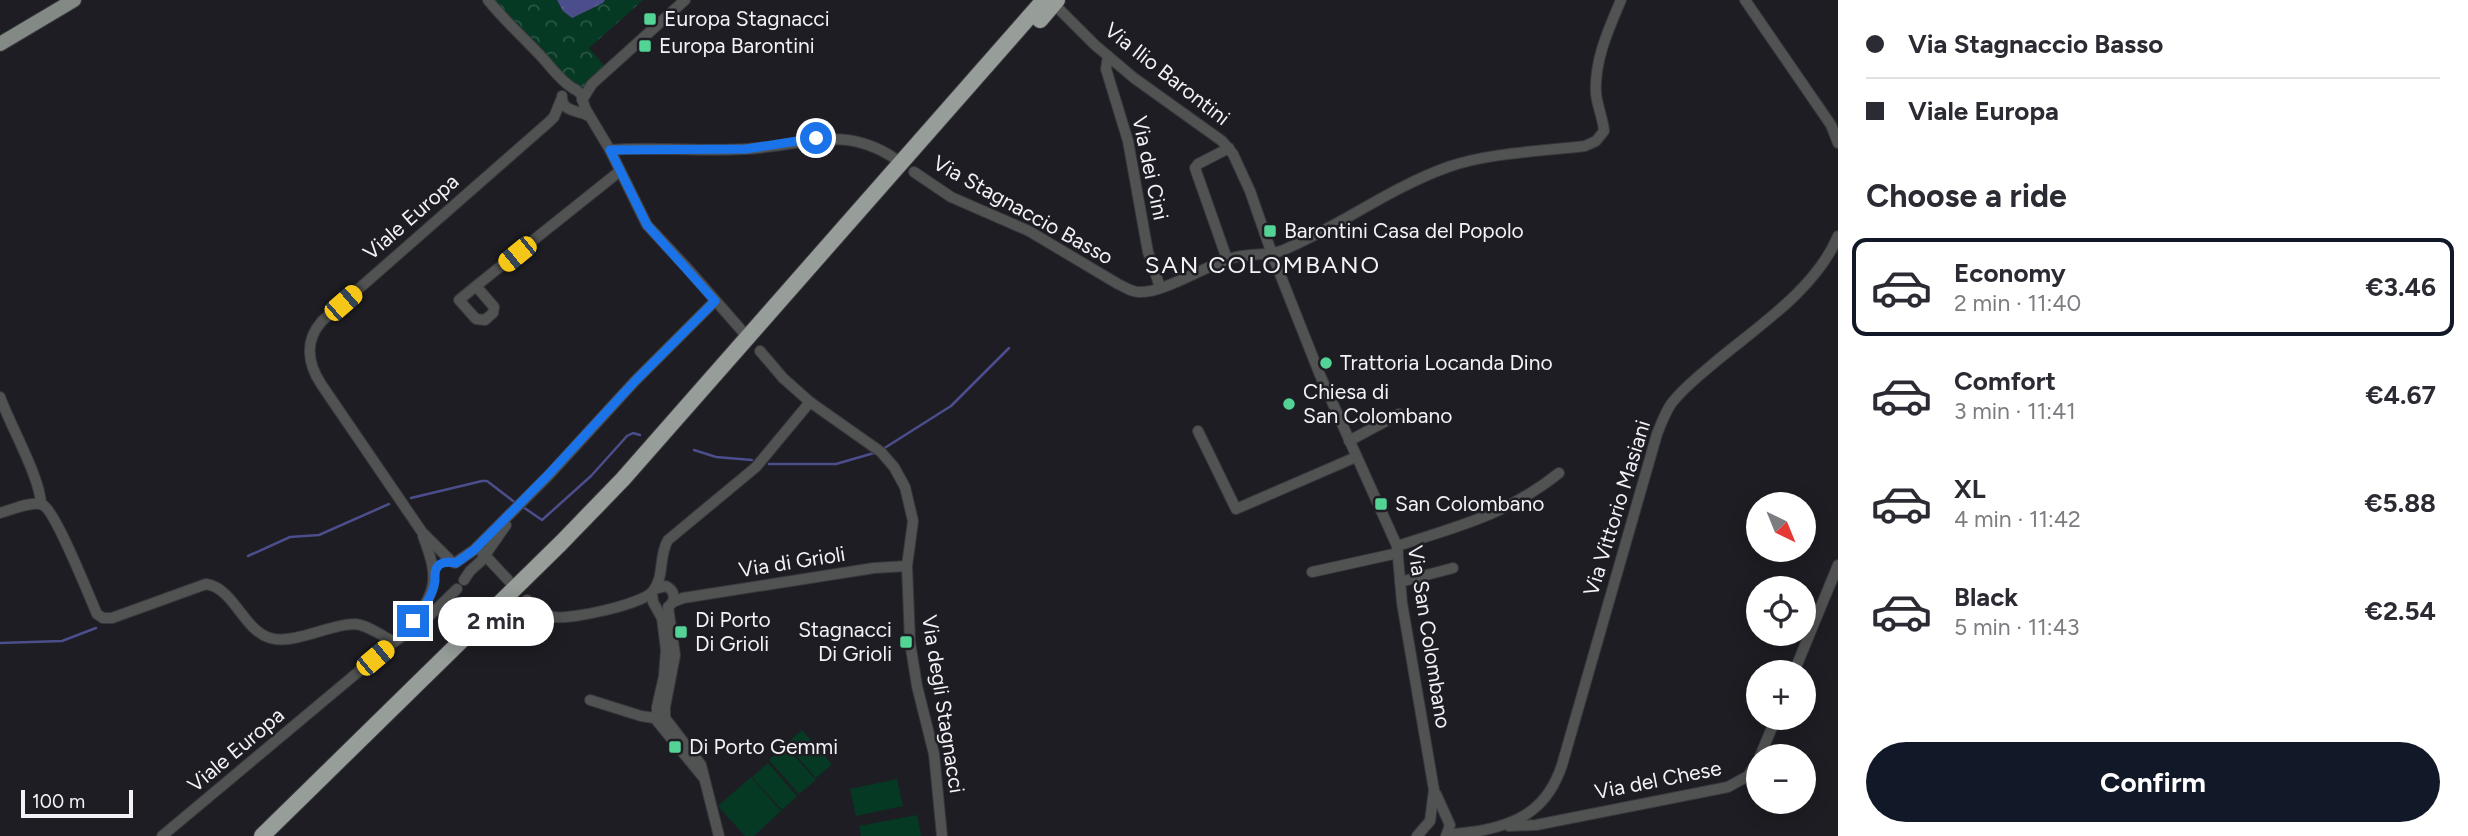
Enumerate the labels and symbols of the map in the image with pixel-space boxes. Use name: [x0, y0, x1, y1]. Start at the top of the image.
place label: Europa Stagnacci: [664, 6, 830, 31]
marker: Europa Stagnacci: [642, 11, 658, 27]
street label: Via Ilio Barontini: [1100, 17, 1235, 130]
place label: Europa Barontini: [659, 33, 815, 58]
marker: Europa Barontini: [637, 38, 653, 54]
street label: Via dei Cini: [1127, 114, 1174, 222]
route start: [800, 122, 832, 154]
street label: Via Stagnaccio Basso: [929, 150, 1118, 269]
street label: Viale Europa: [358, 168, 463, 265]
place label: Barontini Casa del Popolo: [1284, 218, 1524, 243]
marker: Barontini Casa del Popolo: [1262, 223, 1278, 239]
car: [495, 233, 540, 275]
district label: SAN COLOMBANO: [1145, 250, 1381, 279]
car: [321, 281, 366, 325]
place label: Trattoria Locanda Dino: [1340, 350, 1553, 375]
marker: Trattoria Locanda Dino: [1318, 355, 1334, 371]
place label: Chiesa di San Colombano: [1303, 379, 1452, 428]
marker: Chiesa di San Colombano: [1281, 396, 1297, 412]
street label: Via Vittorio Masiani: [1578, 417, 1655, 599]
place label: San Colombano: [1395, 491, 1544, 516]
north arrow: [1746, 492, 1816, 562]
marker: San Colombano: [1373, 496, 1389, 512]
street label: Via di Grioli: [737, 541, 847, 582]
street label: Via San Colombano: [1403, 544, 1456, 730]
callout: 2 min: [438, 596, 553, 646]
route end: [397, 605, 429, 637]
place label: Di Porto Di Grioli: [695, 607, 771, 656]
street label: Via degli Stagnacci: [917, 613, 970, 795]
place label: Stagnacci Di Grioli: [798, 617, 892, 666]
marker: Di Porto Di Grioli: [673, 624, 689, 640]
marker: Stagnacci Di Grioli: [898, 634, 914, 650]
car: [353, 636, 398, 680]
street label: Viale Europa: [182, 702, 289, 797]
place label: Di Porto Gemmi: [689, 734, 838, 759]
marker: Di Porto Gemmi: [667, 739, 683, 755]
street label: Via del Chese: [1592, 755, 1723, 804]
scale bar: [21, 787, 133, 819]

